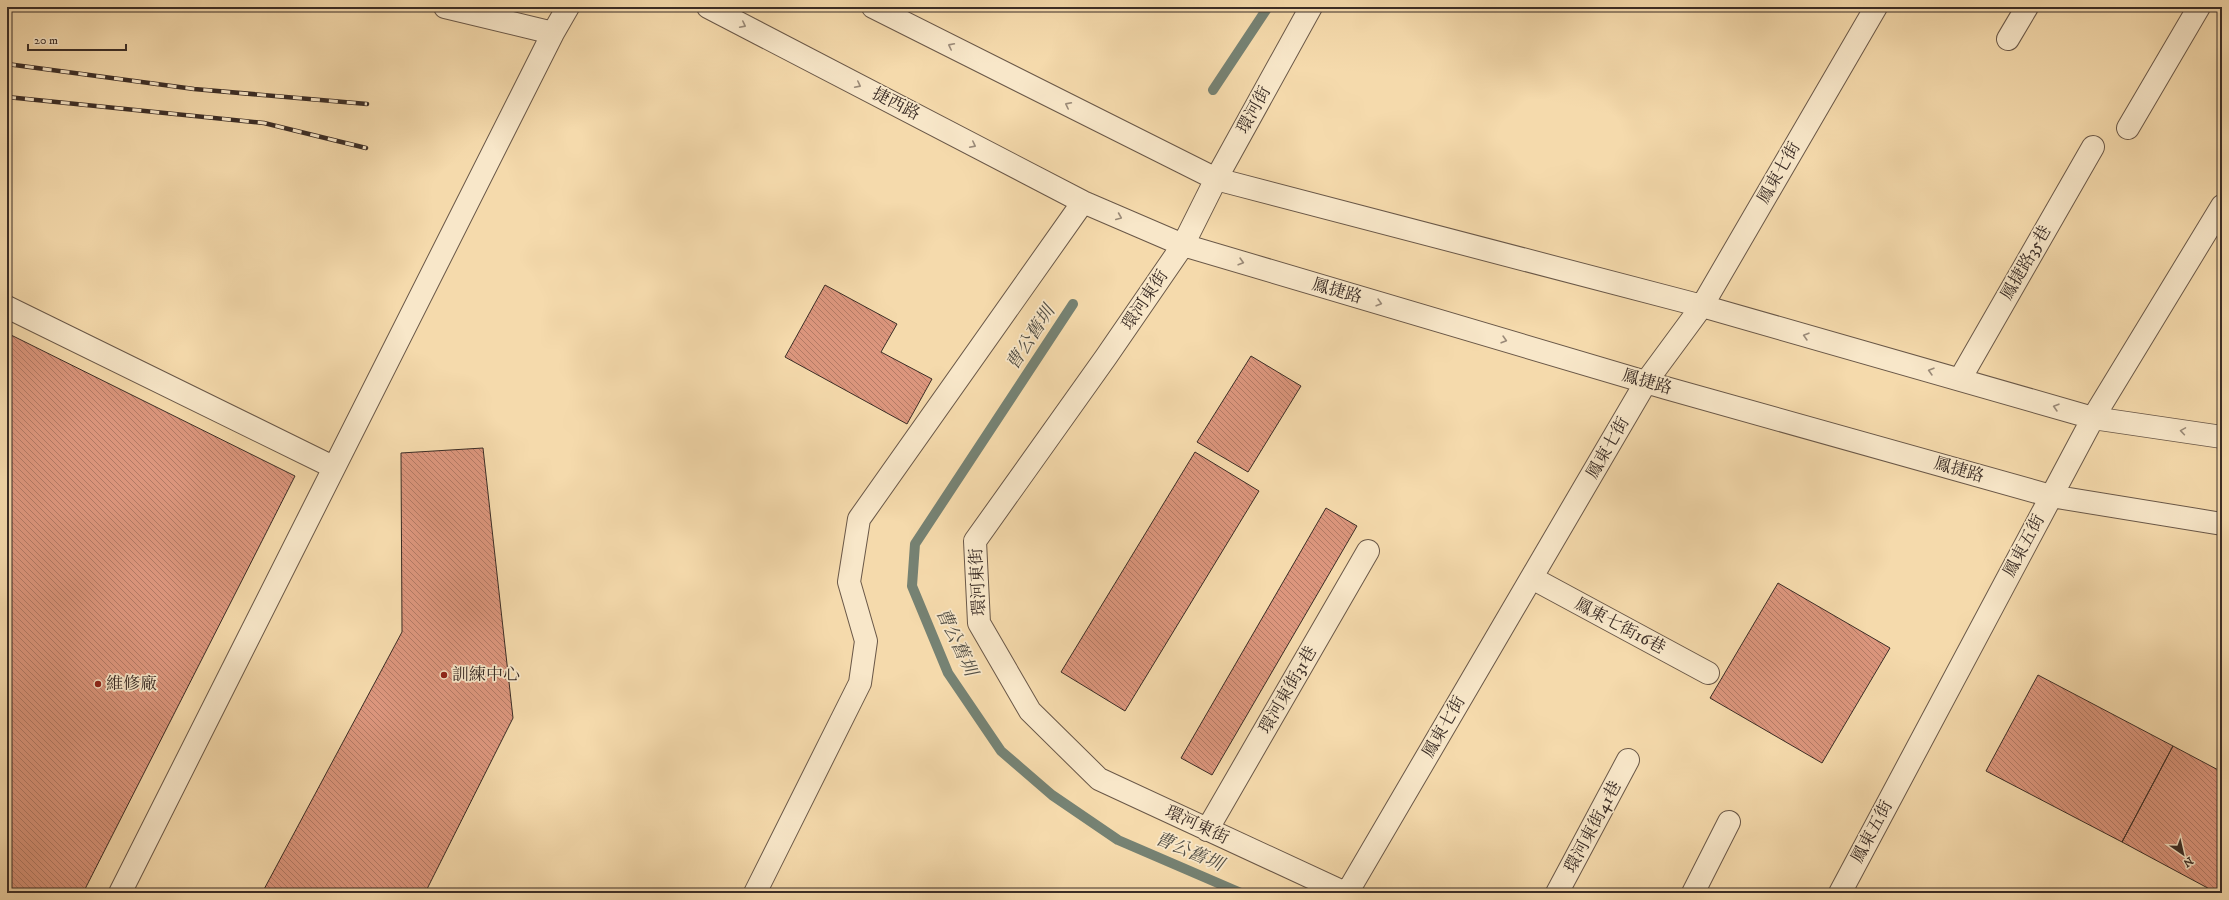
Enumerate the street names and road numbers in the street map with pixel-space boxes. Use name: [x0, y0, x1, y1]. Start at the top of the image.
street label: 環河街: [1232, 82, 1276, 138]
street label: 捷西路: [868, 83, 924, 125]
street label: 鳳東七街: [1752, 138, 1806, 208]
street label: 鳳捷路35巷: [1996, 222, 2056, 304]
street label: 環河東街: [1117, 266, 1173, 334]
street label: 鳳捷路: [1309, 273, 1365, 309]
street label: 鳳捷路: [1619, 364, 1675, 400]
street label: 鳳東七街: [1581, 413, 1635, 483]
street label: 鳳捷路: [1931, 452, 1987, 488]
street label: 鳳東五街: [1998, 511, 2050, 581]
street label: 環河東街: [965, 547, 991, 617]
street label: 鳳東七街16巷: [1571, 593, 1669, 659]
street label: 環河東街31巷: [1254, 642, 1322, 738]
street label: 鳳東七街: [1417, 692, 1471, 762]
street label: 環河東街41巷: [1560, 777, 1626, 877]
street label: 鳳東五街: [1846, 797, 1898, 867]
street label: 環河東街: [1162, 801, 1232, 849]

